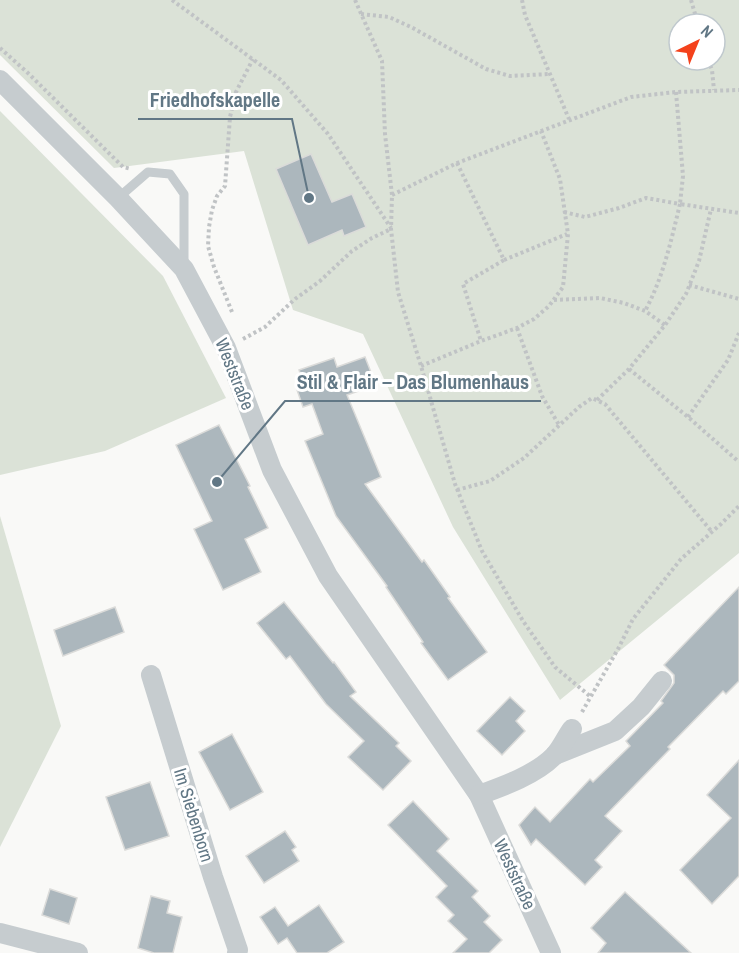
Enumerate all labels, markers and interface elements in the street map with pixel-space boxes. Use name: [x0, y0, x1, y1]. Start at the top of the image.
north arrow: [667, 12, 727, 72]
text: N: [696, 20, 718, 42]
callout: Friedhofskapelle: [138, 81, 292, 119]
text: Friedhofskapelle: [150, 86, 280, 113]
street label: Weststraße: [209, 334, 261, 414]
callout: Stil & Flair – Das Blumenhaus: [285, 363, 541, 401]
text: Stil & Flair – Das Blumenhaus: [297, 368, 529, 395]
street label: Im Siebenborn: [168, 765, 220, 865]
street label: Weststraße: [488, 835, 542, 913]

